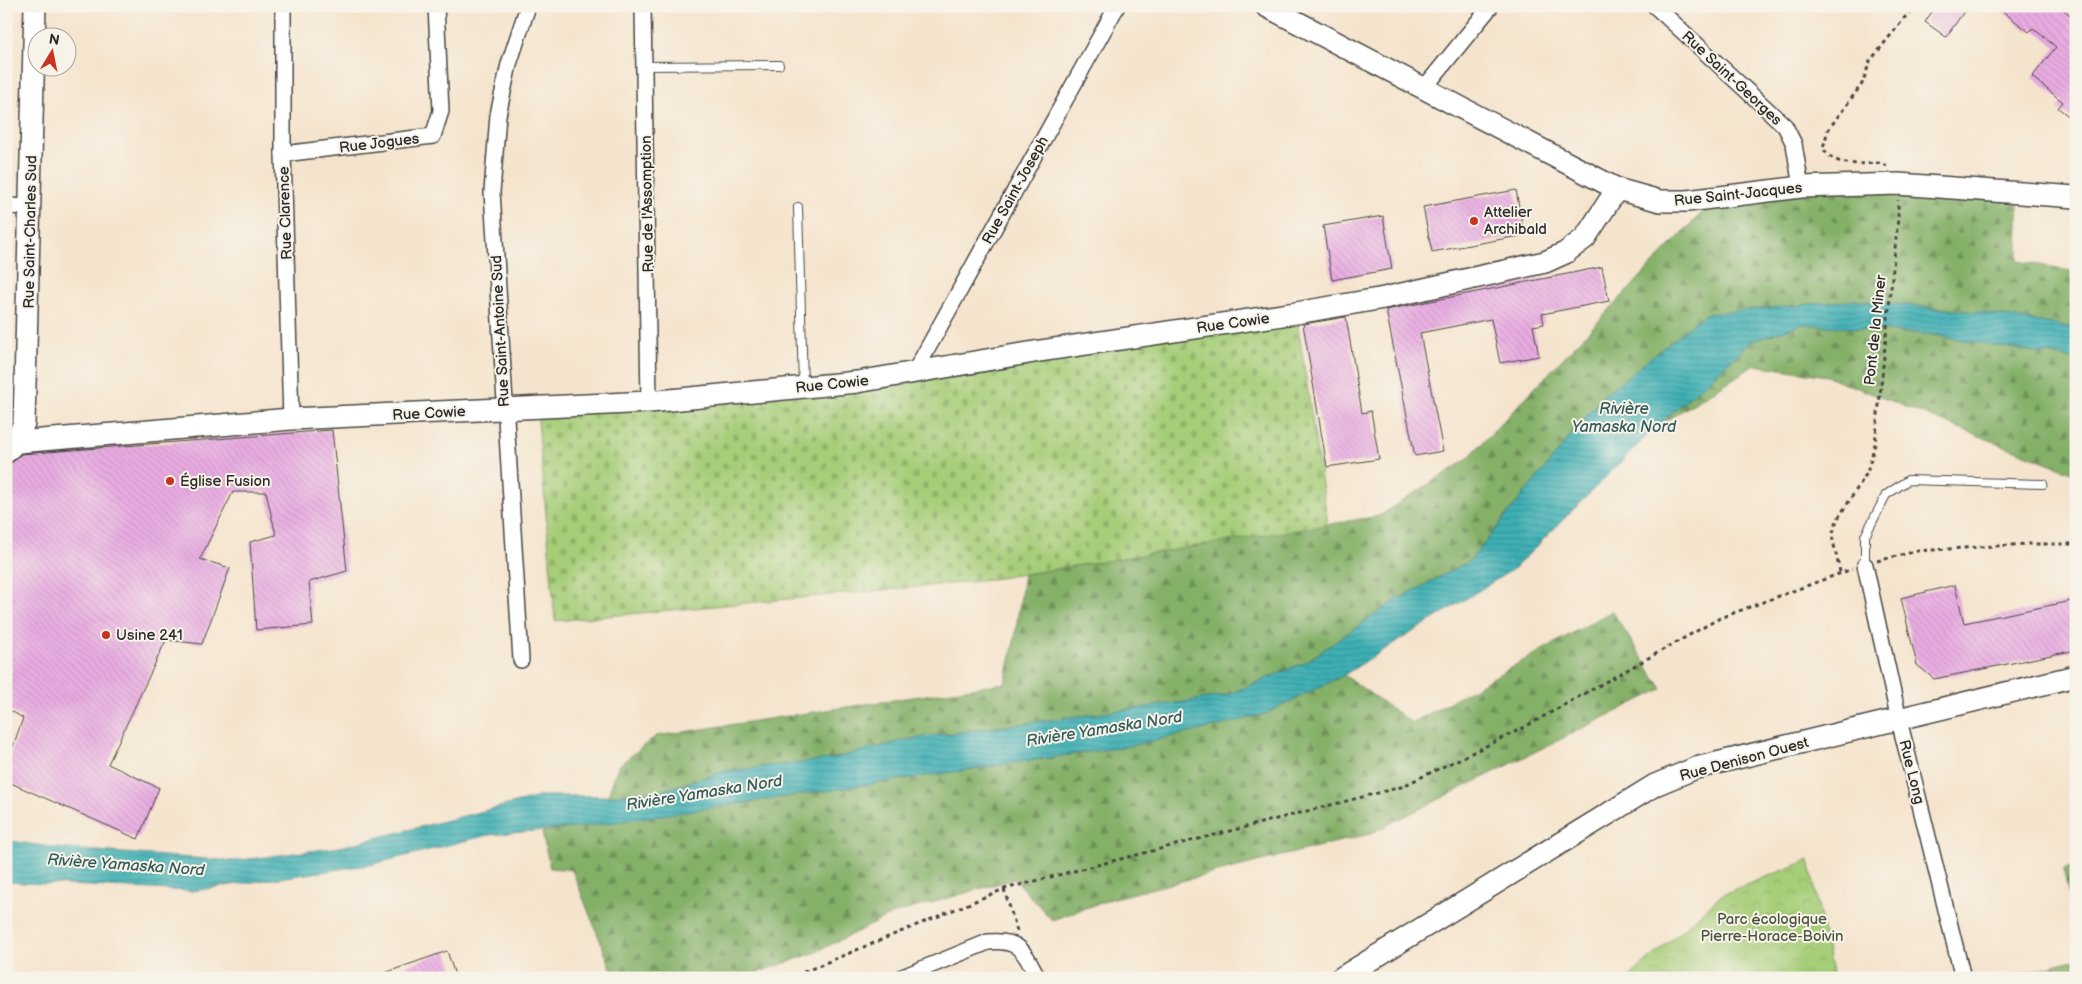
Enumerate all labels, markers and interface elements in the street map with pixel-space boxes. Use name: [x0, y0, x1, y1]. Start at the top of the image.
street label: Rue Saint-Georges: [1678, 27, 1786, 130]
north arrow: [28, 28, 78, 78]
text: N: [48, 30, 61, 49]
street label: Rue Jogues: [338, 129, 421, 158]
street label: Rue Saint-Joseph: [978, 133, 1053, 248]
street label: Rue de l'Assomption: [637, 135, 658, 273]
street label: Rue Saint-Charles Sud: [20, 155, 41, 309]
street label: Rue Clarence: [274, 166, 297, 260]
street label: Rue Saint-Jacques: [1673, 178, 1804, 211]
place label: Attelier Archibald: [1484, 203, 1547, 239]
marker: Attelier Archibald: [1468, 215, 1480, 227]
street label: Rue Saint-Antoine Sud: [487, 255, 514, 407]
street label: Pont de la Miner: [1860, 273, 1891, 386]
street label: Rue Cowie: [1195, 309, 1271, 338]
street label: Rue Cowie: [794, 371, 870, 398]
water label: Rivière Yamaska Nord: [1572, 400, 1677, 437]
street label: Rue Cowie: [392, 402, 466, 425]
place label: Église Fusion: [180, 472, 271, 491]
marker: Église Fusion: [164, 475, 176, 487]
place label: Usine 241: [116, 626, 183, 645]
marker: Usine 241: [100, 629, 112, 641]
water label: Rivière Yamaska Nord: [1025, 708, 1184, 751]
street label: Rue Denison Ouest: [1678, 733, 1811, 786]
street label: Rue Long: [1894, 738, 1929, 806]
water label: Rivière Yamaska Nord: [625, 772, 784, 815]
water label: Rivière Yamaska Nord: [47, 851, 206, 881]
park label: Parc écologique Pierre-Horace-Boivin: [1700, 910, 1844, 946]

